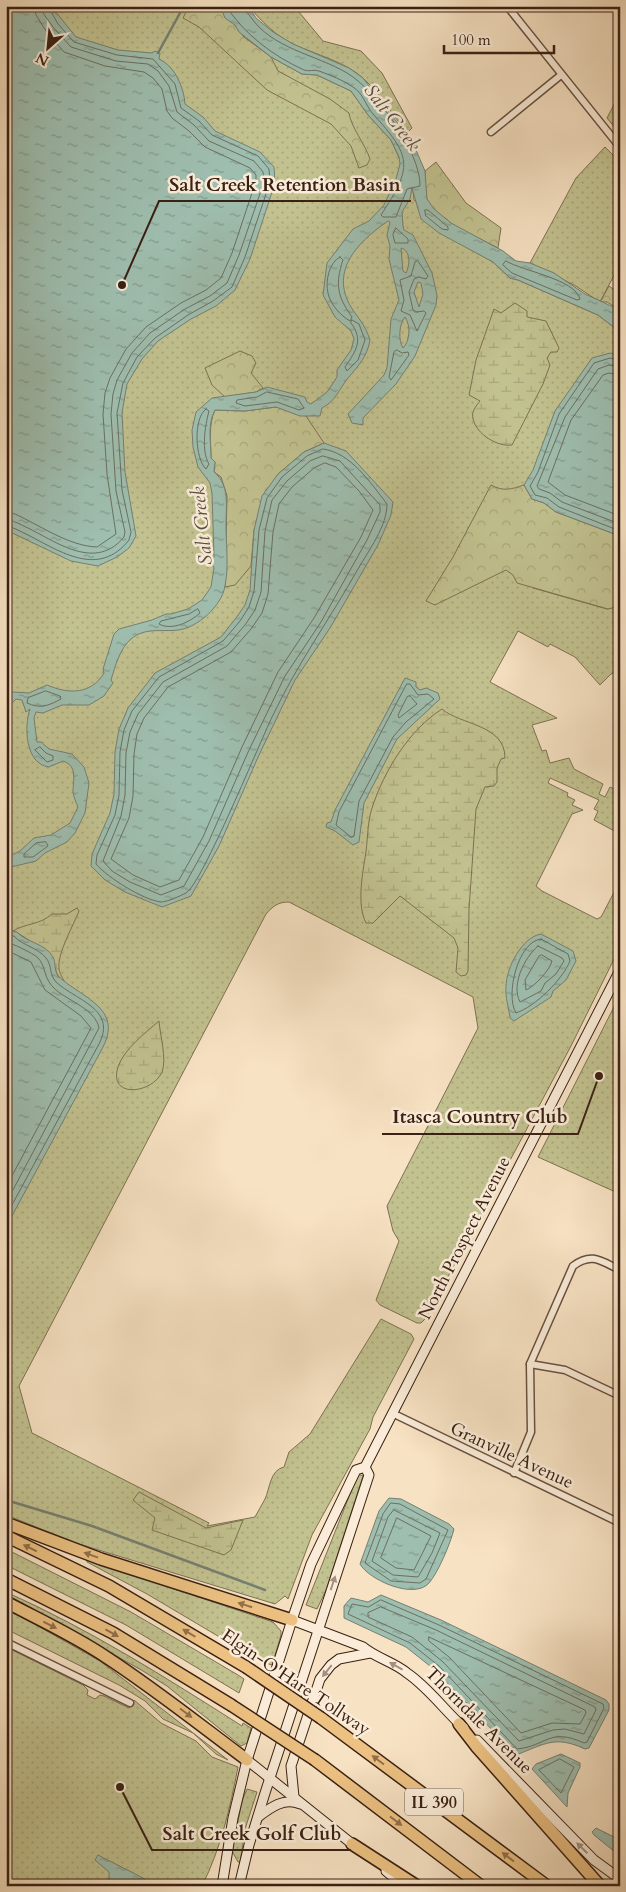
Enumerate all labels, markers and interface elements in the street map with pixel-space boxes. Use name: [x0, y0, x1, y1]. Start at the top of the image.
north arrow: [22, 22, 72, 72]
scale bar: [444, 22, 554, 54]
text: 100 m: [451, 30, 491, 50]
text: N: [33, 48, 52, 70]
water label: Salt Creek: [358, 78, 427, 157]
callout: Salt Creek Retention Basin: [159, 167, 411, 201]
text: Salt Creek Retention Basin: [169, 172, 402, 198]
water label: Salt Creek: [185, 485, 219, 567]
callout: Itasca Country Club: [382, 1100, 578, 1134]
text: Itasca Country Club: [392, 1104, 568, 1130]
street label: North Prospect Avenue: [412, 1152, 516, 1324]
street label: Granville Avenue: [446, 1416, 578, 1495]
one-way arrow: [23, 1544, 37, 1552]
one-way arrow: [83, 1551, 98, 1558]
one-way arrow: [329, 1575, 337, 1590]
one-way arrow: [237, 1601, 252, 1609]
one-way arrow: [42, 1621, 57, 1629]
street label: Elgin-O'Hare Tollway: [216, 1623, 376, 1742]
one-way arrow: [182, 1628, 196, 1637]
one-way arrow: [105, 1629, 119, 1637]
one-way arrow: [389, 1661, 402, 1670]
street label: Thorndale Avenue: [419, 1661, 538, 1780]
one-way arrow: [321, 1664, 332, 1677]
one-way arrow: [179, 1707, 192, 1718]
one-way arrow: [372, 1754, 385, 1765]
road number: IL 390: [405, 1788, 463, 1815]
callout: Salt Creek Golf Club: [152, 1816, 351, 1850]
one-way arrow: [389, 1816, 402, 1827]
text: Salt Creek Golf Club: [163, 1821, 341, 1847]
one-way arrow: [577, 1843, 589, 1855]
one-way arrow: [502, 1851, 515, 1862]

